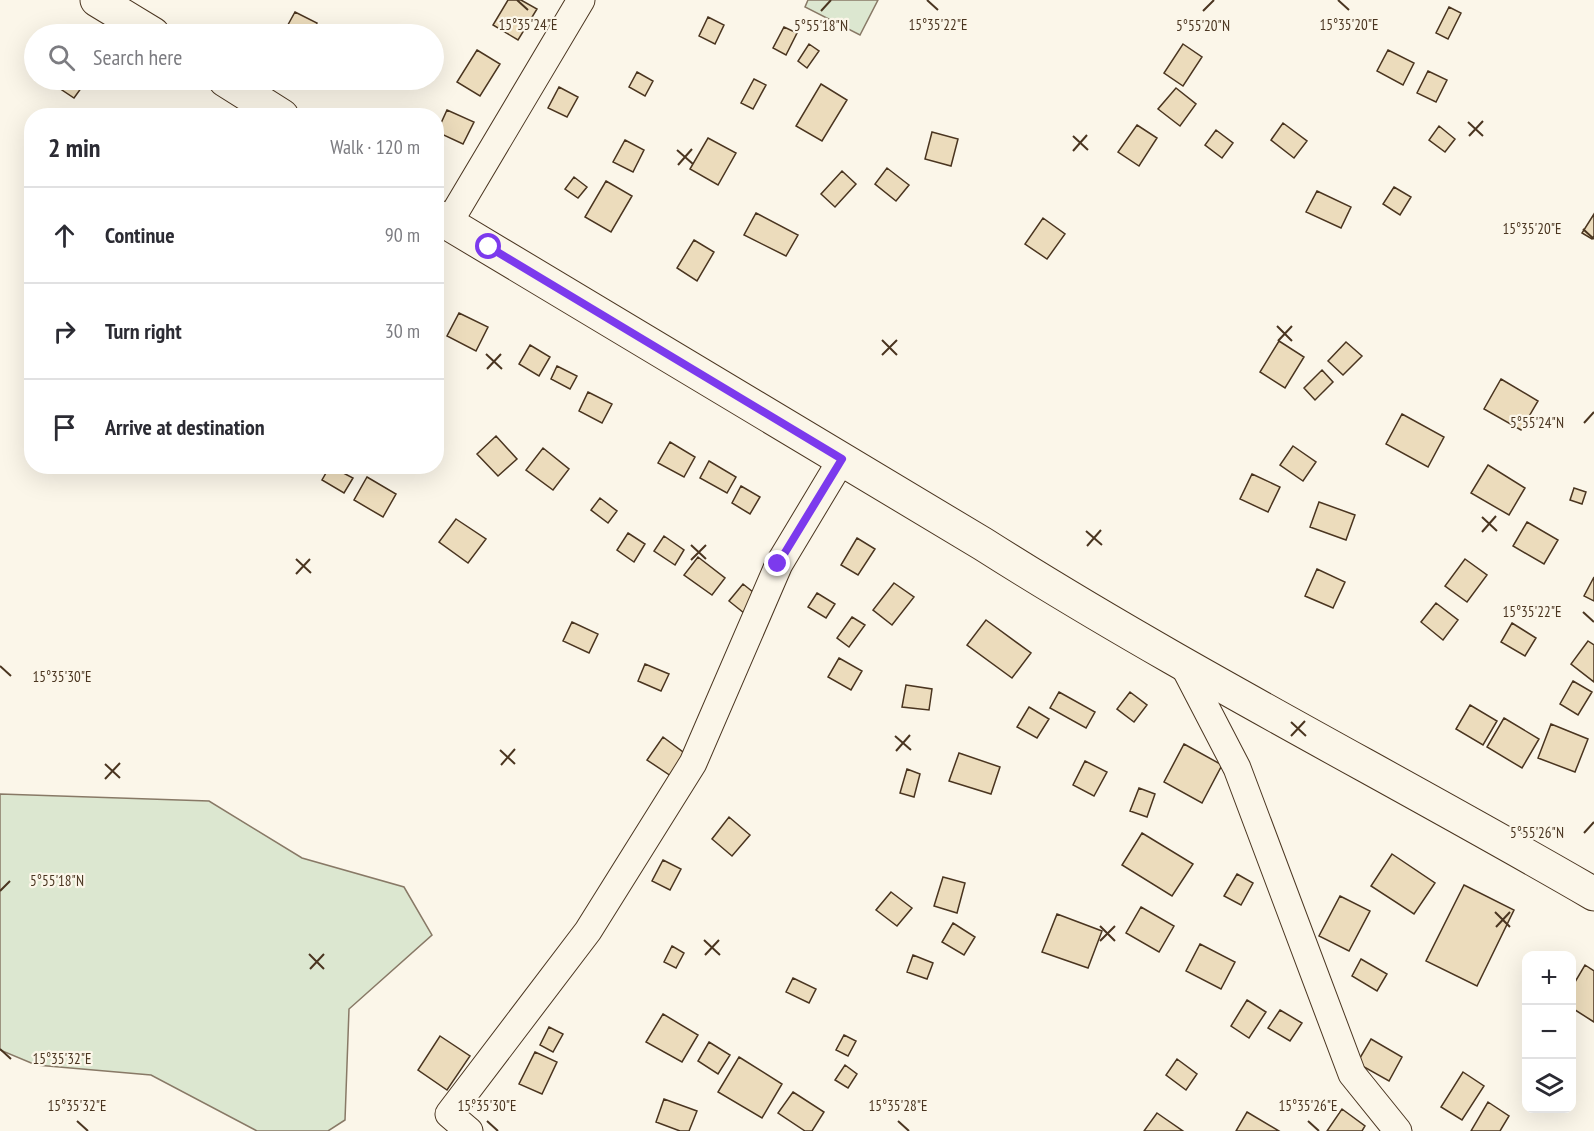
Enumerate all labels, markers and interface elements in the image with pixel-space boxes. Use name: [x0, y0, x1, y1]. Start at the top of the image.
text: 15°35'24"E: [498, 15, 558, 34]
text: 15°35'22"E: [908, 15, 968, 34]
text: 15°35'20"E: [1319, 15, 1379, 34]
text: 5°55'18"N: [794, 16, 848, 35]
text: 5°55'20"N: [1176, 16, 1230, 35]
search box: [24, 24, 444, 90]
icon: search: [45, 41, 78, 74]
text: Search here: [93, 43, 182, 71]
text: 2 min: [48, 131, 101, 164]
text: Walk · 120 m: [330, 134, 420, 160]
icon: ahead: [48, 219, 81, 252]
text: 15°35'20"E: [1502, 219, 1562, 238]
text: Continue: [105, 221, 175, 249]
text: 90 m: [385, 222, 420, 248]
route start: [475, 233, 501, 259]
icon: right: [48, 315, 81, 348]
text: Turn right: [105, 317, 182, 345]
text: 30 m: [385, 318, 420, 344]
icon: arrive: [48, 411, 81, 444]
text: Arrive at destination: [105, 413, 265, 441]
text: 5°55'24"N: [1510, 413, 1564, 432]
route end: [764, 550, 790, 576]
text: 15°35'22"E: [1502, 602, 1562, 621]
text: 15°35'30"E: [32, 667, 92, 686]
text: 5°55'26"N: [1510, 823, 1564, 842]
text: 5°55'18"N: [30, 871, 84, 890]
map controls: [1522, 951, 1576, 1113]
button: +: [1522, 951, 1576, 1005]
button: −: [1522, 1005, 1576, 1059]
text: 15°35'32"E: [32, 1049, 92, 1068]
button: layers: [1522, 1059, 1576, 1113]
text: 15°35'32"E: [47, 1096, 107, 1115]
text: 15°35'30"E: [457, 1096, 517, 1115]
text: 15°35'28"E: [868, 1096, 928, 1115]
text: 15°35'26"E: [1278, 1096, 1338, 1115]

